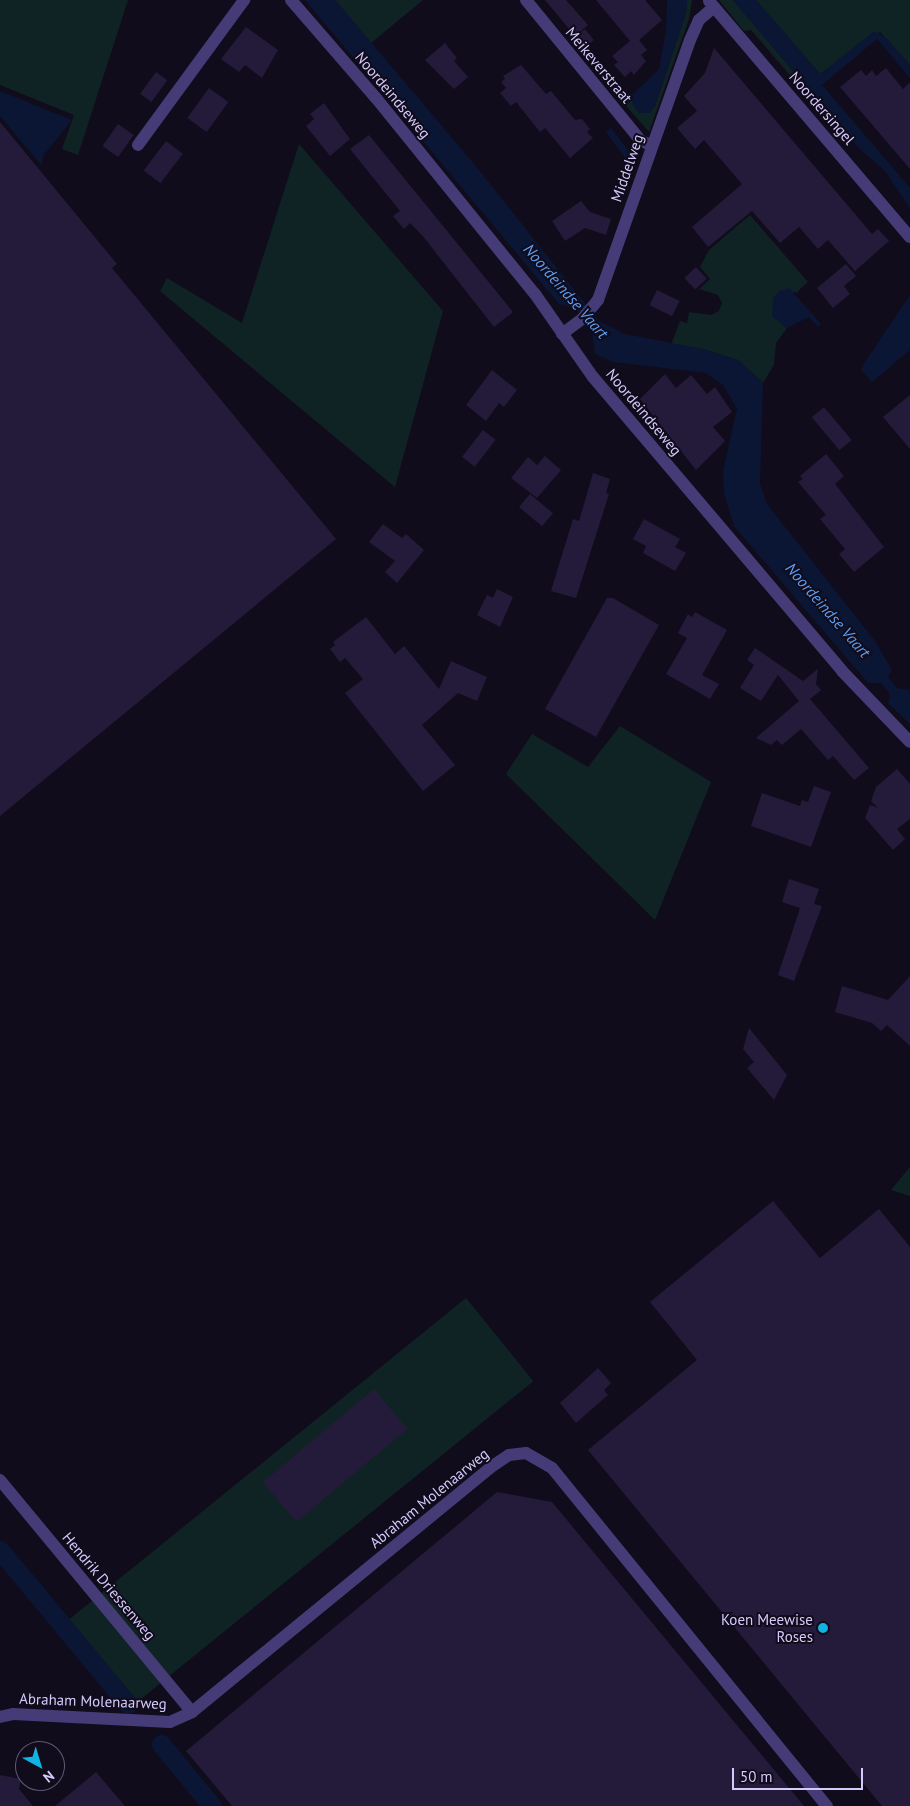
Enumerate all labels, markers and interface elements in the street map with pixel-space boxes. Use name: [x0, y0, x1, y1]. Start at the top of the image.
street label: Meikeverstraat: [562, 23, 636, 107]
street label: Noordeindseweg: [352, 48, 434, 142]
street label: Noordersingel: [785, 68, 859, 148]
street label: Middelweg: [607, 132, 647, 204]
water label: Noordeindse Vaart: [520, 240, 612, 342]
street label: Noordeindseweg: [603, 365, 685, 459]
water label: Noordeindse Vaart: [782, 559, 874, 661]
street label: Abraham Molenaarweg: [366, 1445, 492, 1551]
street label: Hendrik Driessenweg: [59, 1528, 159, 1644]
place label: Koen Meewise Roses: [721, 1610, 813, 1645]
marker: Koen Meewise Roses: [817, 1622, 829, 1634]
street label: Abraham Molenaarweg: [19, 1689, 167, 1713]
north arrow: [15, 1741, 65, 1791]
scale bar: [735, 1758, 866, 1790]
text: N: [40, 1767, 58, 1787]
text: 50 m: [740, 1767, 773, 1786]

